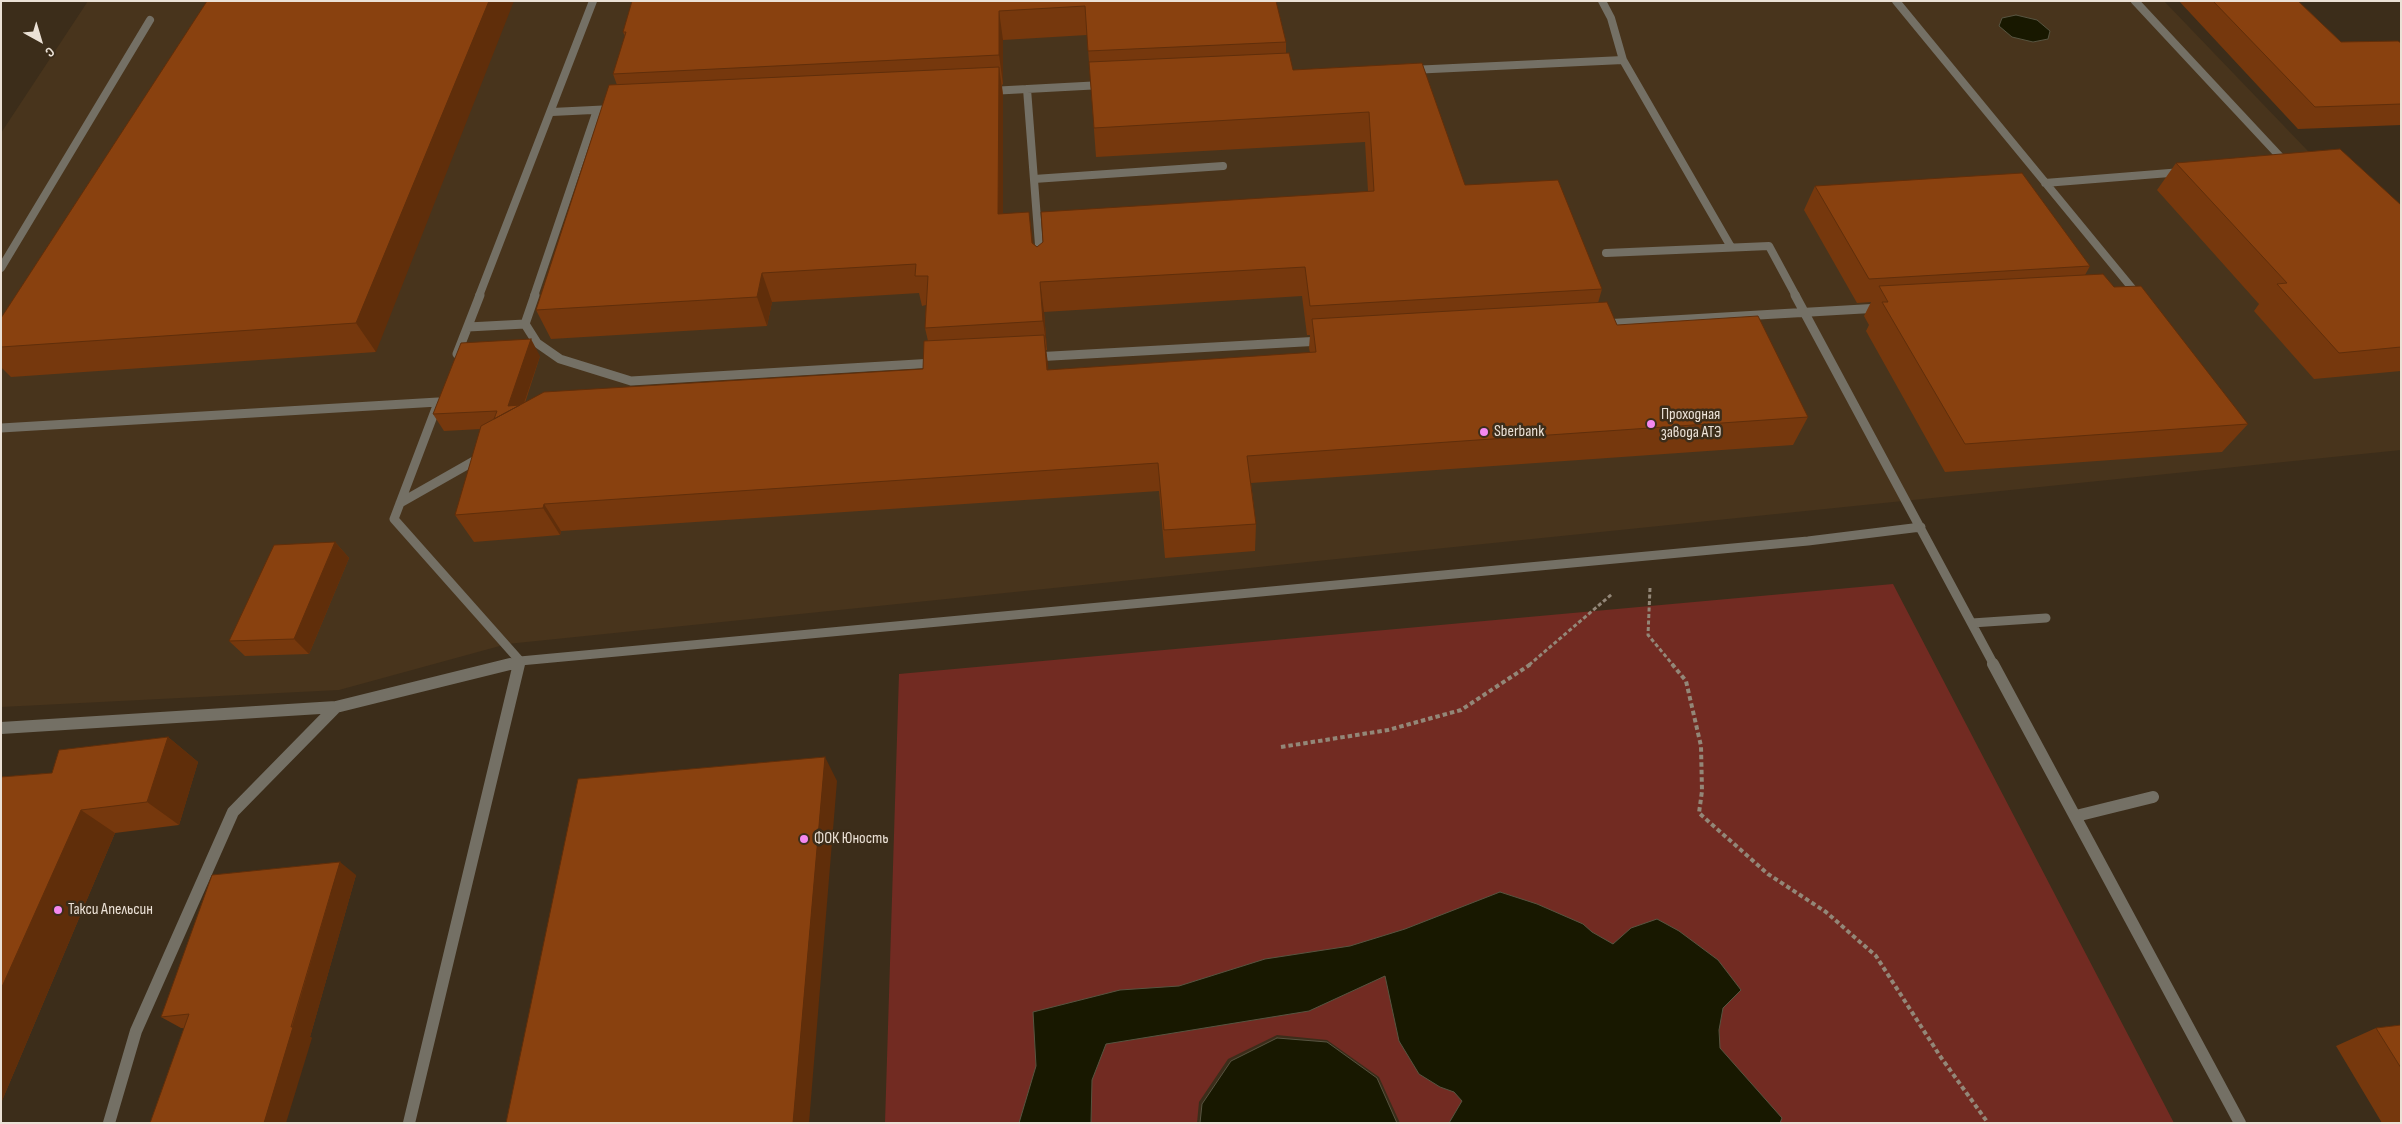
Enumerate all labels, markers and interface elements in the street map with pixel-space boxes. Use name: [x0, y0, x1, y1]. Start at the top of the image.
north arrow: [15, 15, 65, 65]
text: С: [42, 43, 58, 61]
place label: Проходная завода АТЭ: [1661, 405, 1721, 443]
marker: Проходная завода АТЭ: [1645, 418, 1657, 430]
place label: Sberbank: [1494, 422, 1544, 442]
marker: Sberbank: [1478, 426, 1490, 438]
place label: ФОК Юность: [814, 829, 889, 849]
marker: ФОК Юность: [798, 833, 810, 845]
place label: Такси Апельсин: [68, 900, 153, 920]
marker: Такси Апельсин: [52, 904, 64, 916]

